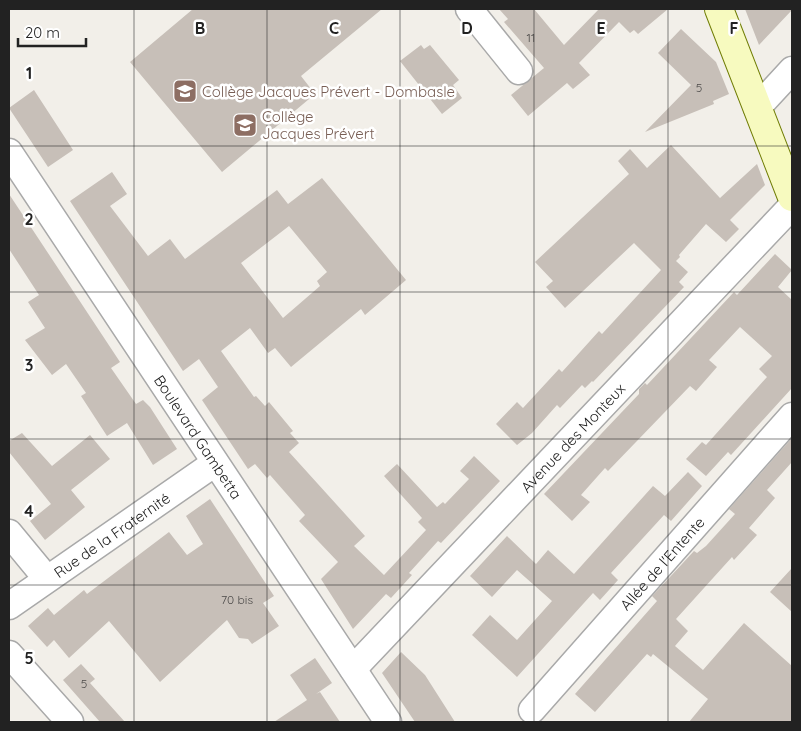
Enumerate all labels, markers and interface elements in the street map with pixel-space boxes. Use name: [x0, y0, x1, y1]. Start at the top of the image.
scale bar: [18, 15, 85, 47]
text: B: [195, 18, 205, 38]
text: C: [329, 18, 339, 38]
text: D: [461, 18, 473, 38]
text: E: [596, 18, 606, 38]
text: F: [730, 18, 739, 38]
text: 20 m: [25, 23, 60, 42]
house number: 11: [527, 30, 535, 45]
text: 1: [26, 63, 32, 83]
school or university icon: Collège Jacques Prévert - Dombasle: [172, 78, 198, 104]
house number: 5: [696, 80, 702, 95]
place label: Collège Jacques Prévert - Dombasle: [202, 82, 455, 101]
place label: Collège Jacques Prévert: [262, 107, 375, 143]
school or university icon: Collège Jacques Prévert: [232, 112, 258, 138]
text: 2: [24, 209, 34, 229]
text: 3: [25, 355, 33, 375]
street label: Boulevard Gambetta: [150, 371, 246, 502]
street label: Avenue des Monteux: [516, 379, 629, 496]
street label: Rue de la Fraternité: [50, 488, 173, 582]
text: 4: [24, 501, 34, 521]
street label: Allée de l'Entente: [615, 513, 708, 614]
house number: 70 bis: [221, 592, 253, 607]
text: 5: [24, 648, 34, 668]
house number: 5: [81, 676, 87, 691]

